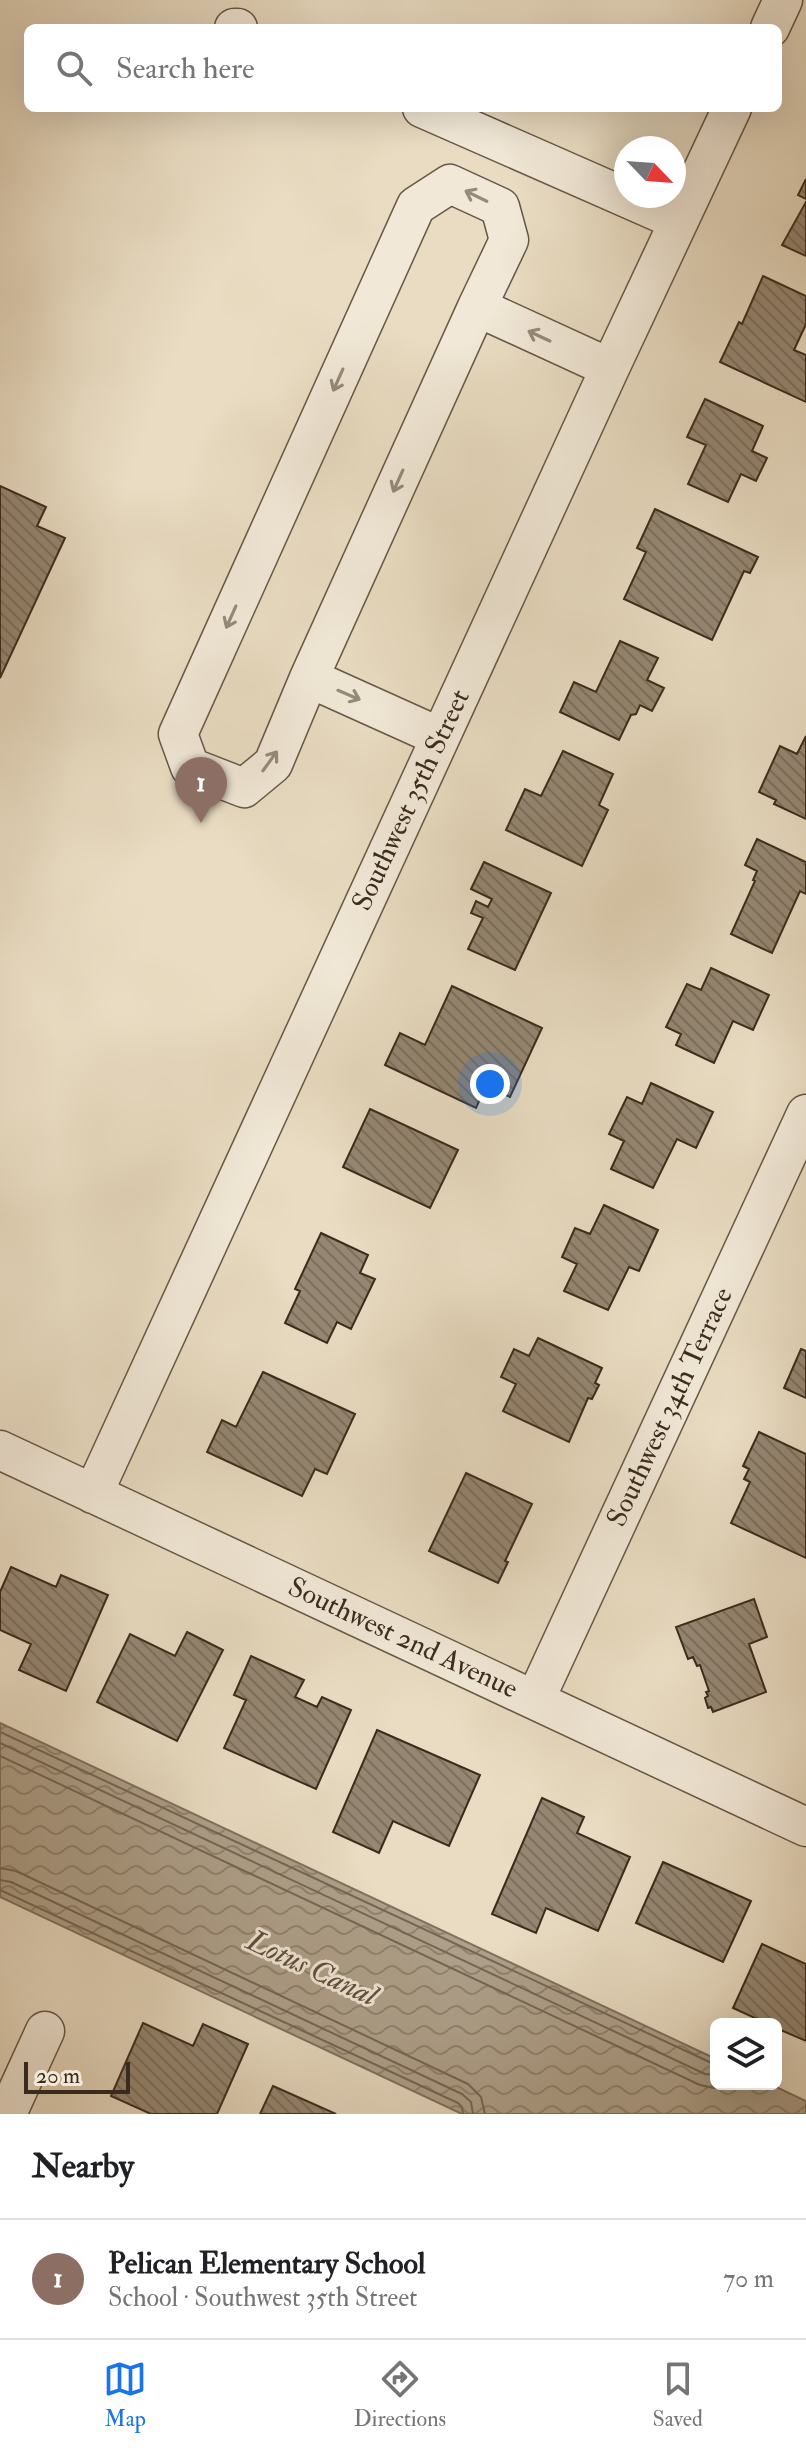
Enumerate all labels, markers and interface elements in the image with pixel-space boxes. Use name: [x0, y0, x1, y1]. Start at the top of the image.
search box: [24, 24, 782, 112]
icon: search: [52, 46, 96, 90]
text: Search here: [116, 50, 255, 87]
north arrow: [614, 136, 686, 208]
one-way arrow: [465, 188, 489, 203]
one-way arrow: [527, 328, 551, 343]
one-way arrow: [330, 367, 345, 391]
one-way arrow: [390, 469, 405, 493]
one-way arrow: [223, 604, 238, 629]
street label: Southwest 35th Street: [344, 684, 478, 916]
one-way arrow: [336, 689, 361, 704]
one-way arrow: [261, 751, 278, 772]
pin: 1: [175, 757, 227, 823]
your location: [470, 1064, 510, 1104]
street label: Southwest 34th Terrace: [599, 1282, 741, 1532]
street label: Southwest 2nd Avenue: [283, 1569, 524, 1707]
water label: Lotus Canal: [240, 1921, 386, 2015]
map controls: [710, 2018, 782, 2090]
button: layers: [710, 2018, 782, 2090]
scale bar: [24, 2058, 130, 2094]
text: 20 m: [36, 2062, 80, 2090]
text: Nearby: [32, 2145, 134, 2188]
text: Pelican Elementary School: [108, 2245, 425, 2282]
text: 1: [53, 2263, 63, 2295]
text: 70 m: [723, 2263, 774, 2295]
text: School · Southwest 35th Street: [108, 2282, 417, 2314]
tab: Map: [103, 2357, 147, 2433]
tab: Directions: [354, 2357, 446, 2433]
tab: Saved: [653, 2357, 703, 2433]

